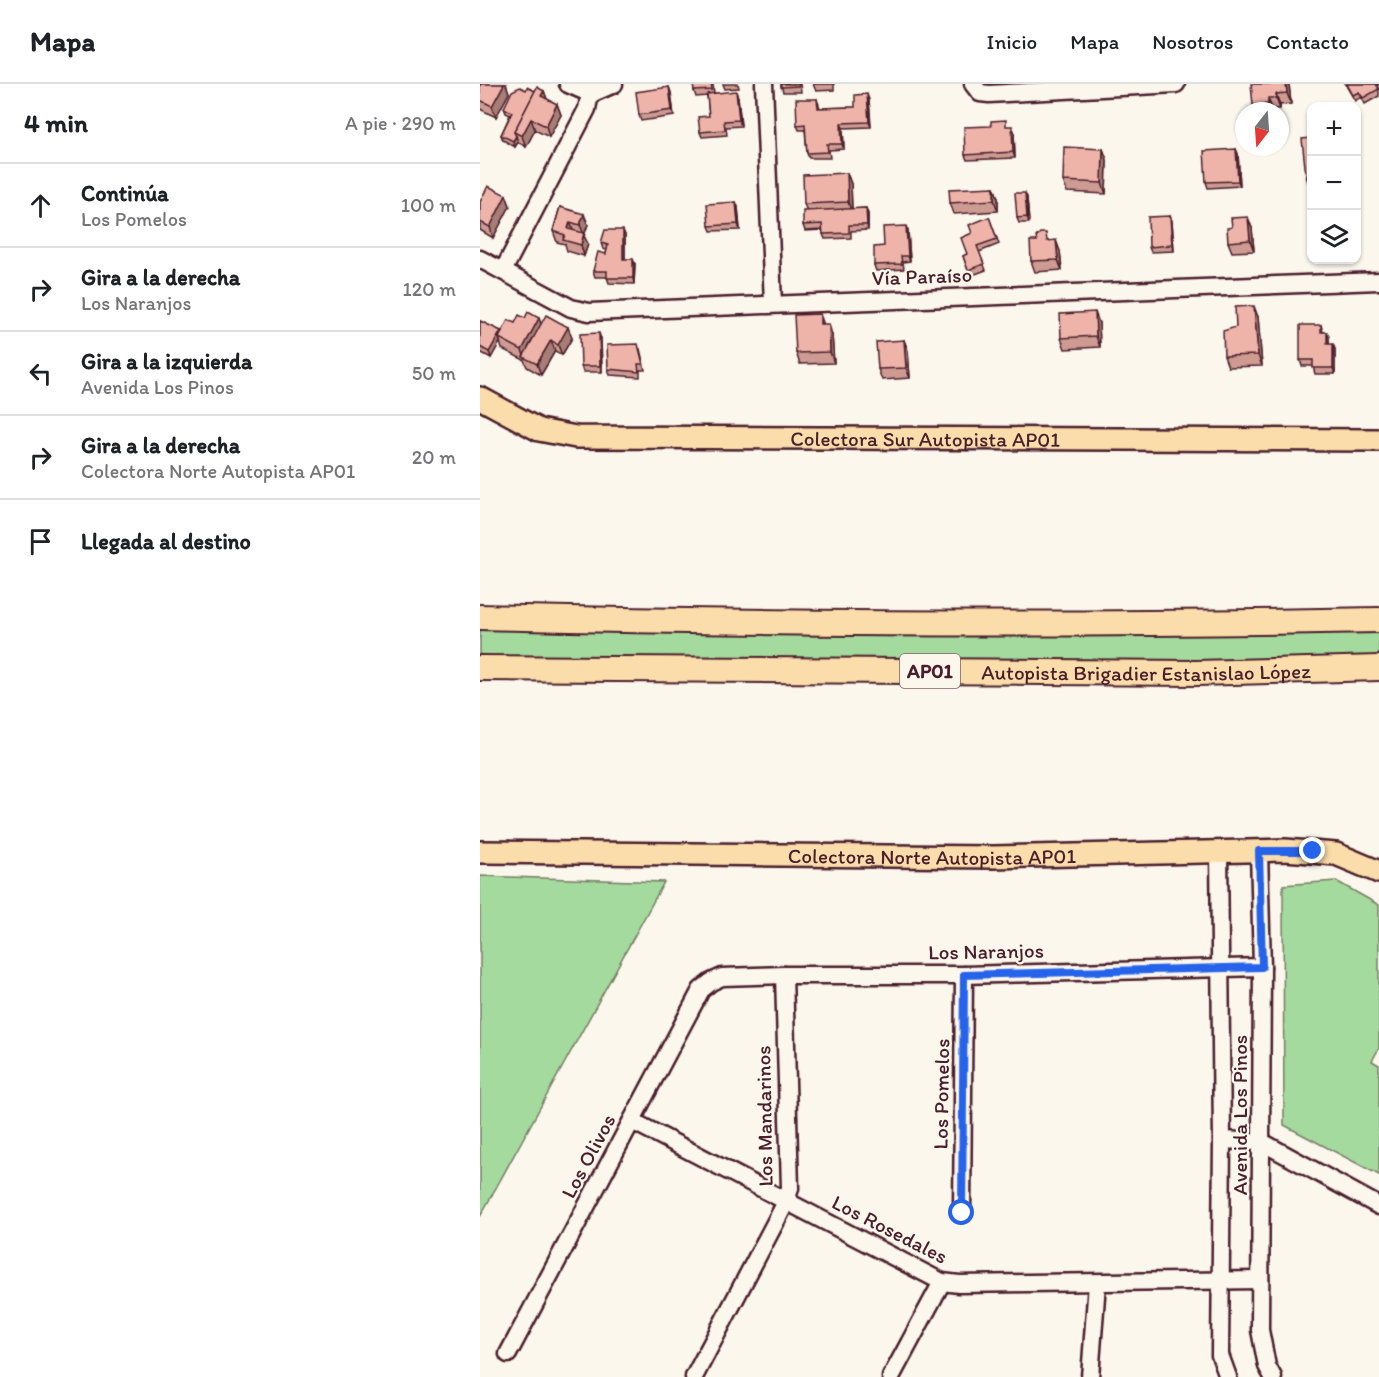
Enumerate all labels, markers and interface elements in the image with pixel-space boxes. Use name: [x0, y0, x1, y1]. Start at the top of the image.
text: Mapa: [30, 24, 95, 58]
text: Inicio: [987, 29, 1037, 54]
text: Mapa: [1070, 29, 1119, 54]
text: Nosotros: [1152, 29, 1233, 54]
text: Contacto: [1266, 29, 1349, 54]
north arrow: [1235, 102, 1289, 156]
map controls: [1307, 102, 1361, 264]
button: +: [1307, 102, 1361, 156]
text: 4 min: [24, 107, 88, 139]
text: A pie · 290 m: [345, 111, 456, 135]
button: −: [1307, 156, 1361, 210]
text: Continúa: [81, 180, 169, 207]
icon: ahead: [24, 189, 57, 222]
text: 100 m: [401, 193, 456, 217]
text: Los Pomelos: [81, 207, 187, 231]
button: layers: [1307, 210, 1361, 264]
street label: Vía Paraíso: [871, 262, 973, 290]
text: Gira a la derecha: [81, 264, 240, 291]
icon: right: [24, 273, 57, 306]
text: 120 m: [403, 277, 456, 301]
text: Los Naranjos: [81, 291, 191, 315]
text: Gira a la izquierda: [81, 348, 252, 375]
icon: left: [24, 357, 57, 390]
text: 50 m: [412, 361, 456, 385]
text: Avenida Los Pinos: [81, 375, 234, 399]
street label: Colectora Sur Autopista AP01: [790, 425, 1060, 451]
text: Gira a la derecha: [81, 432, 240, 459]
icon: right: [24, 441, 57, 474]
text: 20 m: [412, 445, 456, 469]
text: Colectora Norte Autopista AP01: [81, 459, 355, 483]
icon: arrive: [24, 525, 57, 558]
text: Llegada al destino: [81, 528, 251, 555]
road number: AP01: [900, 654, 960, 688]
street label: Autopista Brigadier Estanislao López: [981, 657, 1311, 686]
route end: [1299, 837, 1325, 863]
street label: Colectora Norte Autopista AP01: [788, 843, 1077, 870]
street label: Los Naranjos: [928, 937, 1044, 965]
street label: Avenida Los Pinos: [1227, 1035, 1252, 1195]
street label: Los Pomelos: [928, 1038, 954, 1150]
street label: Los Mandarinos: [750, 1045, 778, 1187]
street label: Los Olivos: [555, 1110, 621, 1202]
street label: Los Rosedales: [828, 1189, 952, 1269]
route start: [948, 1199, 974, 1225]

